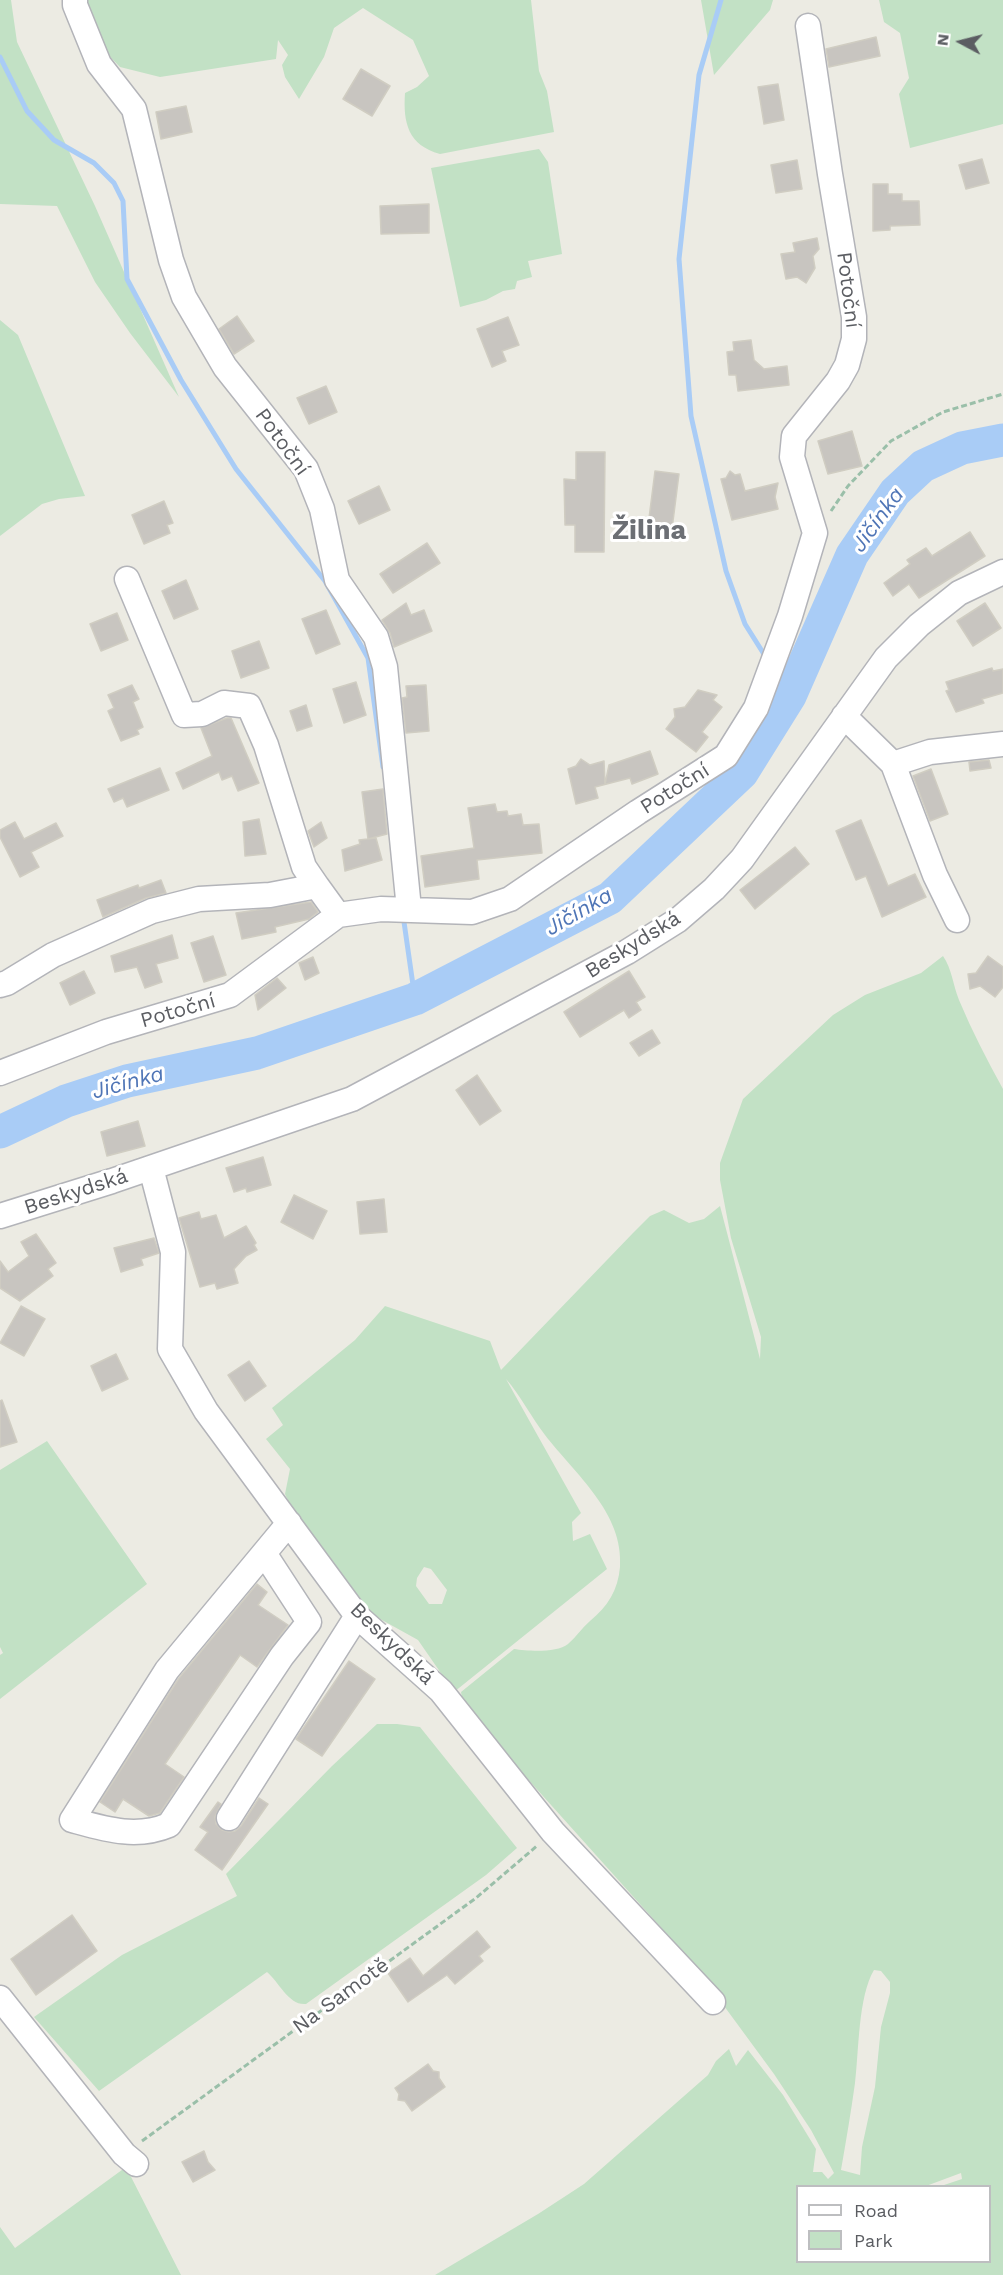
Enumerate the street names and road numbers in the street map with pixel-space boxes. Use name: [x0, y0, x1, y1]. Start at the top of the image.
street label: Potoční: [831, 250, 865, 330]
street label: Potoční: [249, 404, 315, 480]
street label: Potoční: [636, 758, 714, 820]
street label: Beskydská: [581, 906, 685, 984]
street label: Potoční: [138, 988, 218, 1034]
street label: Beskydská: [21, 1163, 131, 1221]
street label: Beskydská: [345, 1598, 439, 1690]
street label: Na Samotě: [288, 1953, 394, 2039]

